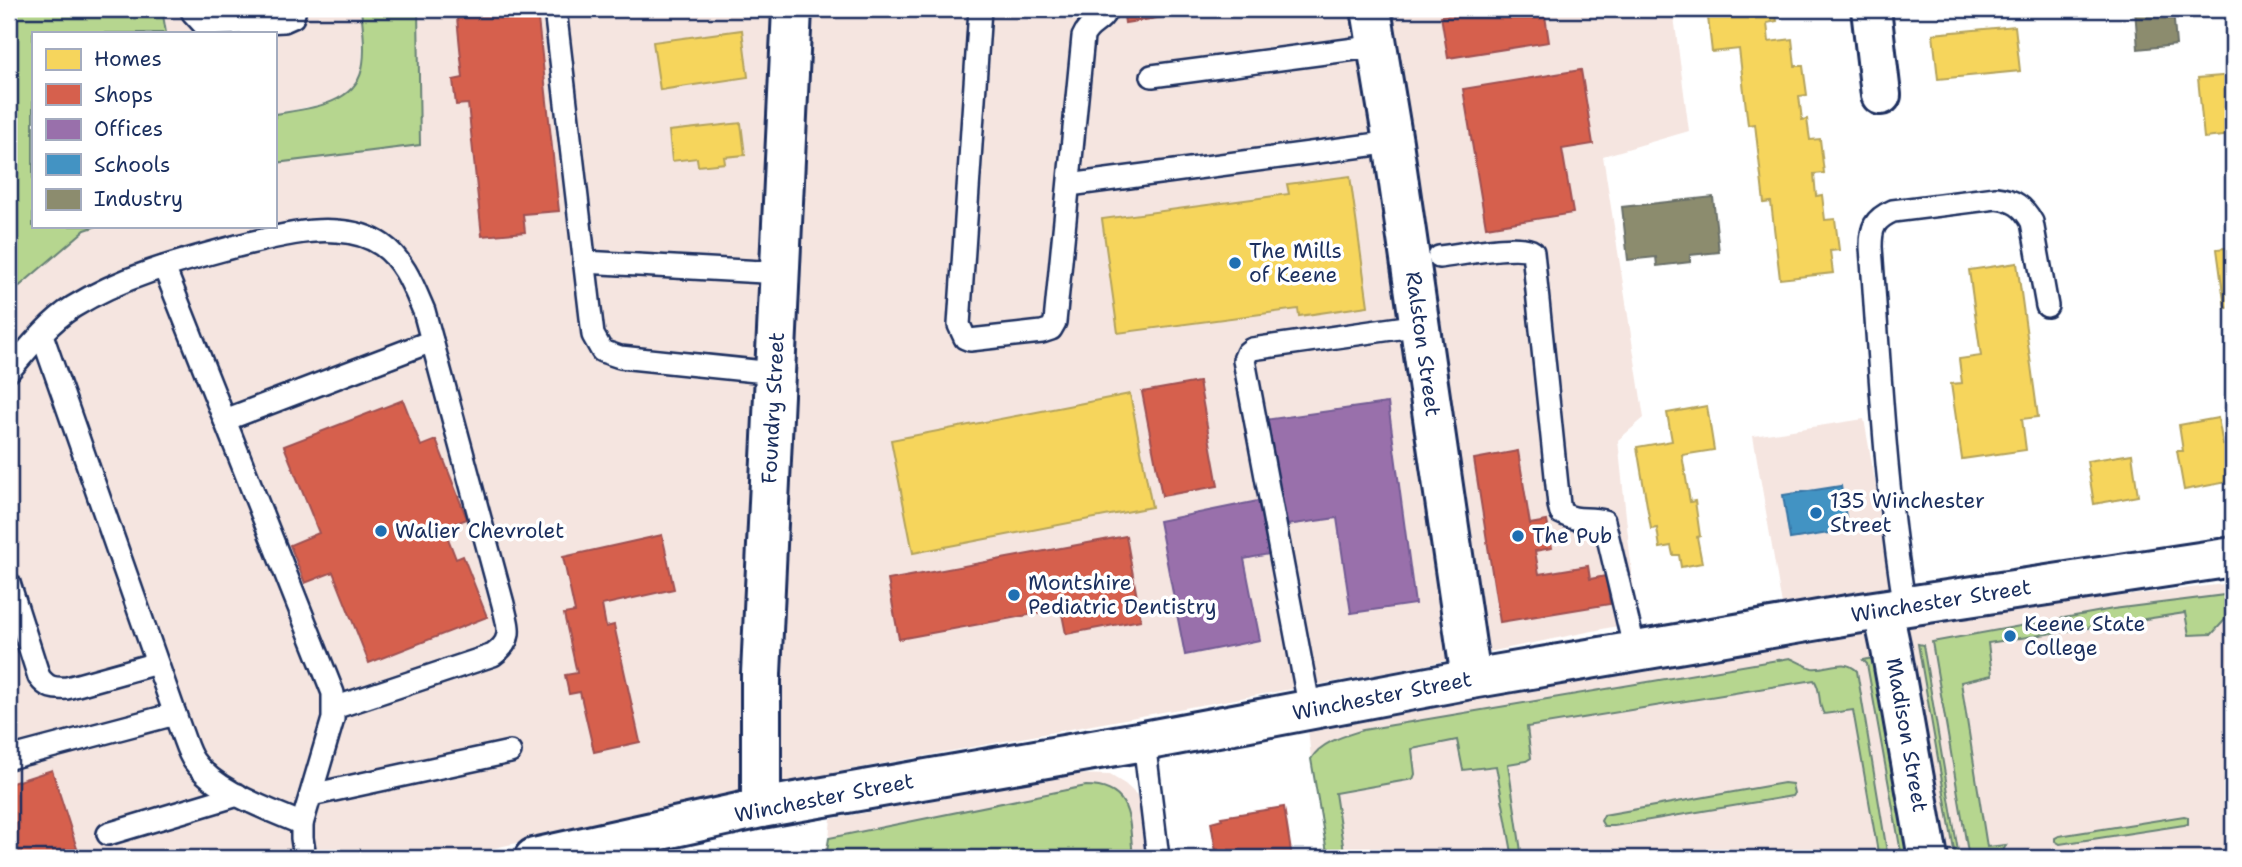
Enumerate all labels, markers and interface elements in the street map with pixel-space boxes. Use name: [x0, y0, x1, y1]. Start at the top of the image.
legend: [32, 32, 276, 228]
text: Homes: [94, 45, 162, 73]
text: Shops: [94, 81, 153, 109]
text: Offices: [94, 115, 163, 143]
text: Schools: [94, 151, 170, 179]
text: Industry: [94, 185, 183, 213]
place label: The Mills of Keene: [1249, 237, 1342, 289]
marker: The Mills of Keene: [1227, 255, 1243, 271]
street label: Ralston Street: [1399, 270, 1447, 418]
street label: Foundry Street: [755, 331, 791, 485]
place label: 135 Winchester Street: [1830, 487, 1985, 539]
marker: 135 Winchester Street: [1808, 505, 1824, 521]
place label: Walier Chevrolet: [395, 517, 564, 545]
place label: The Pub: [1532, 522, 1612, 550]
marker: Walier Chevrolet: [373, 523, 389, 539]
marker: The Pub: [1510, 528, 1526, 544]
place label: Montshire Pediatric Dentistry: [1028, 569, 1217, 621]
street label: Winchester Street: [1849, 573, 2033, 629]
marker: Montshire Pediatric Dentistry: [1006, 587, 1022, 603]
place label: Keene State College: [2024, 610, 2145, 662]
marker: Keene State College: [2002, 628, 2018, 644]
street label: Madison Street: [1880, 656, 1934, 814]
street label: Winchester Street: [1290, 665, 1474, 727]
street label: Winchester Street: [732, 767, 916, 829]

